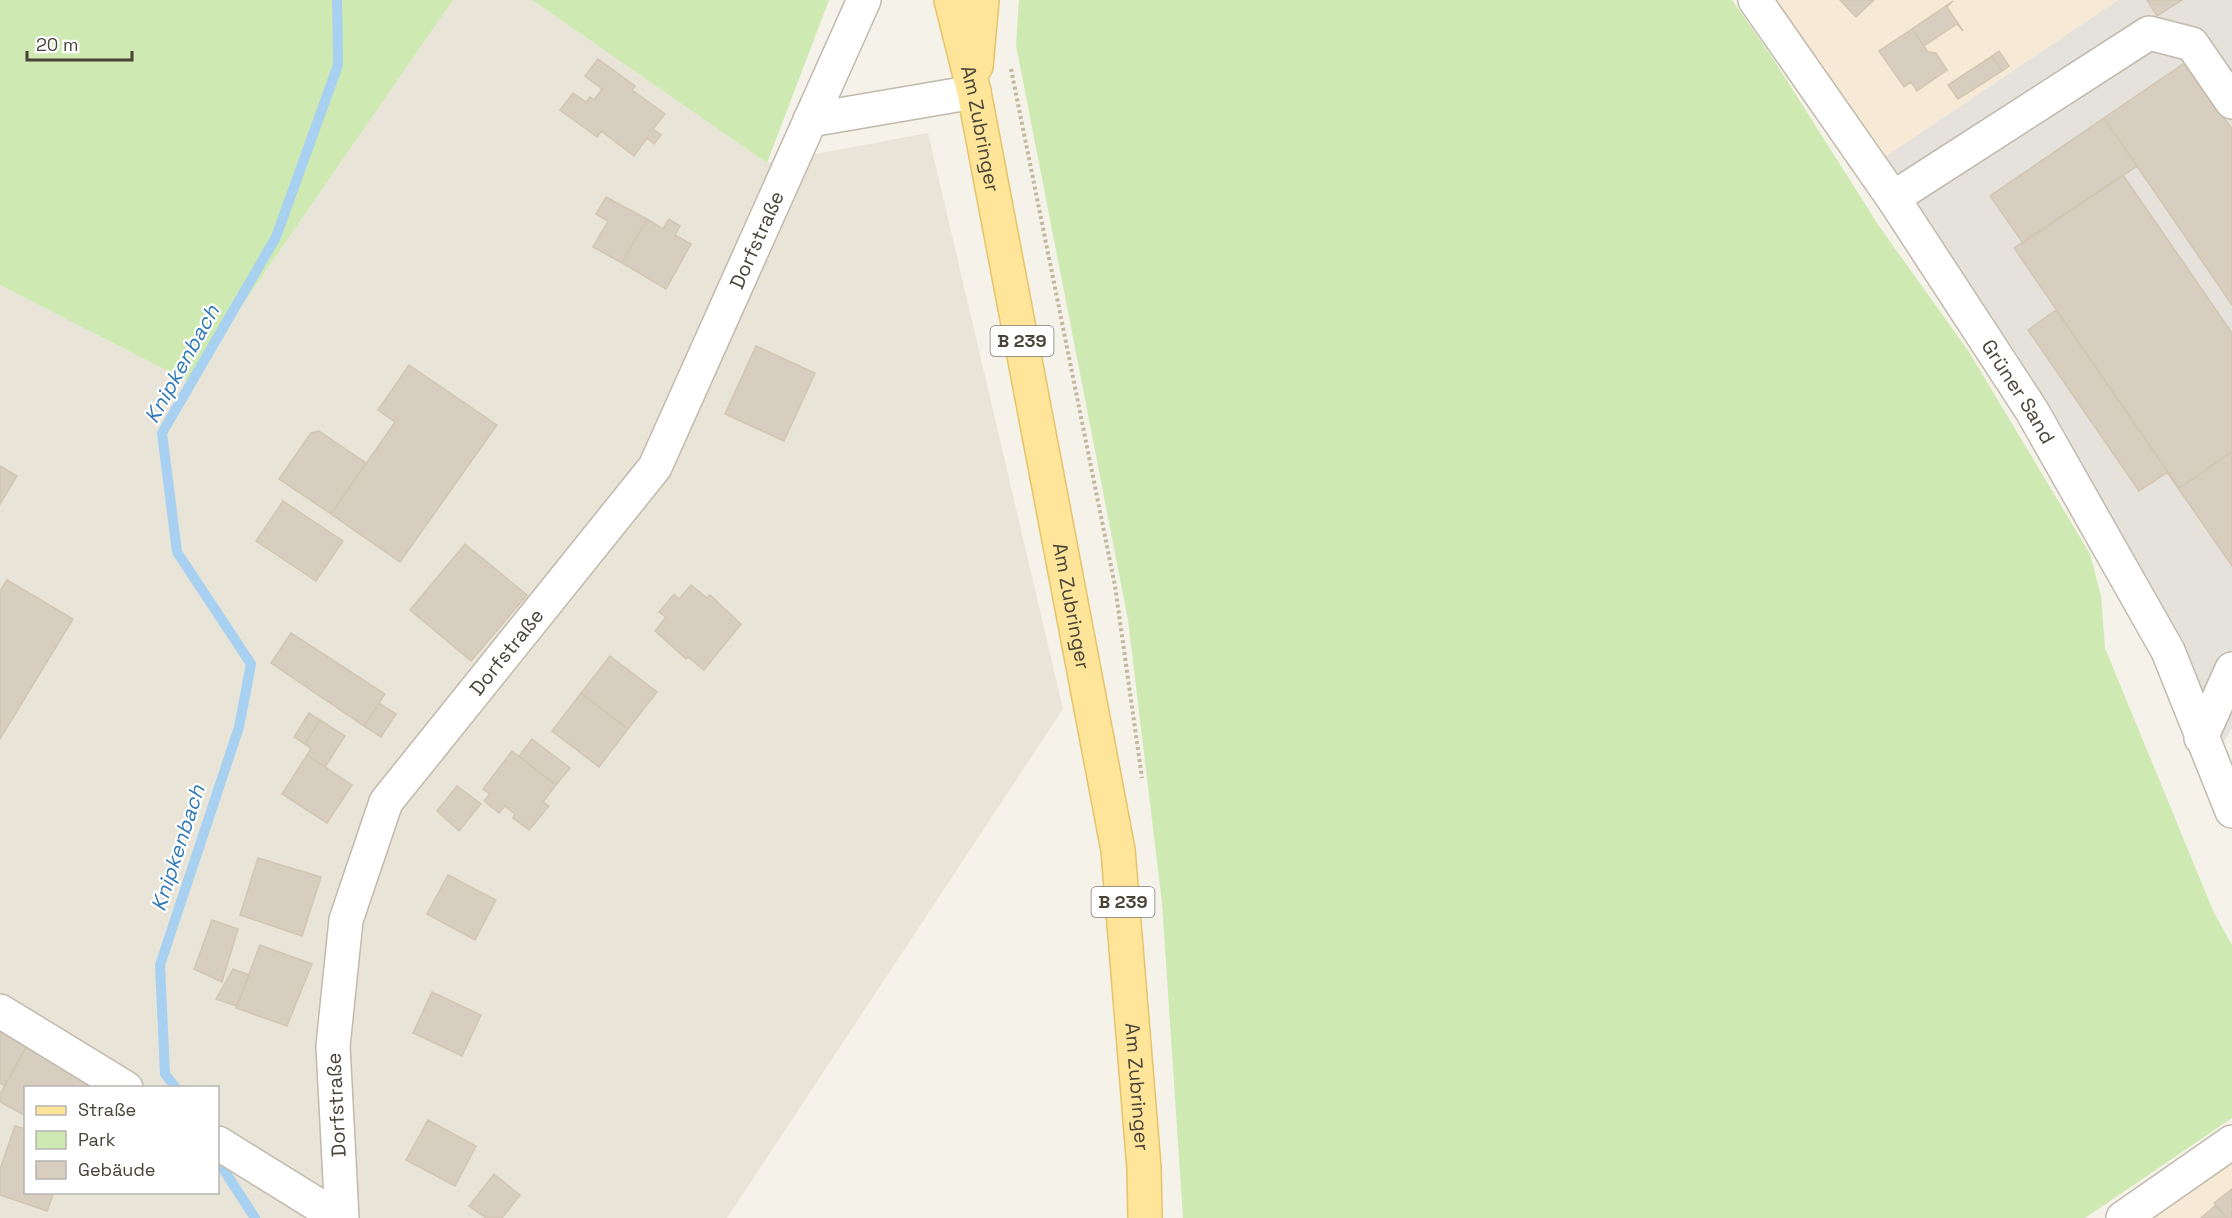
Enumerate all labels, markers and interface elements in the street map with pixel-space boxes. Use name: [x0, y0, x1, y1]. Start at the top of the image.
scale bar: [27, 24, 132, 62]
text: 20 m: [36, 33, 79, 56]
street label: Am Zubringer: [955, 63, 1006, 194]
street label: Dorfstraße: [723, 187, 790, 293]
water label: Knipkenbach: [138, 299, 226, 428]
road number: B 239: [990, 326, 1054, 356]
street label: Grüner Sand: [1976, 334, 2061, 448]
street label: Am Zubringer: [1047, 540, 1096, 672]
street label: Dorfstraße: [464, 603, 549, 701]
water label: Knipkenbach: [144, 780, 211, 914]
road number: B 239: [1092, 887, 1154, 917]
street label: Am Zubringer: [1119, 1022, 1156, 1152]
street label: Dorfstraße: [320, 1052, 352, 1158]
legend: [24, 1086, 219, 1194]
text: Straße: [78, 1098, 136, 1121]
text: Park: [78, 1128, 116, 1151]
text: Gebäude: [78, 1158, 156, 1181]

